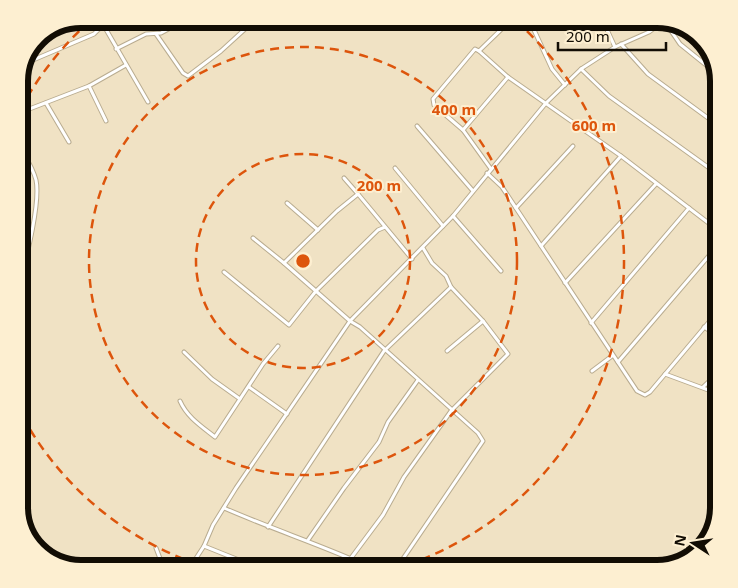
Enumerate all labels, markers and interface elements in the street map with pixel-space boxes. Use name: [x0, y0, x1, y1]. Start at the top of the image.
scale bar: [558, 20, 666, 52]
text: 200 m: [566, 26, 610, 46]
text: 400 m: [432, 99, 476, 119]
text: 600 m: [572, 115, 616, 135]
text: 200 m: [357, 175, 401, 195]
centre of rings: [294, 252, 312, 270]
north arrow: [668, 518, 718, 568]
text: N: [669, 533, 690, 548]

